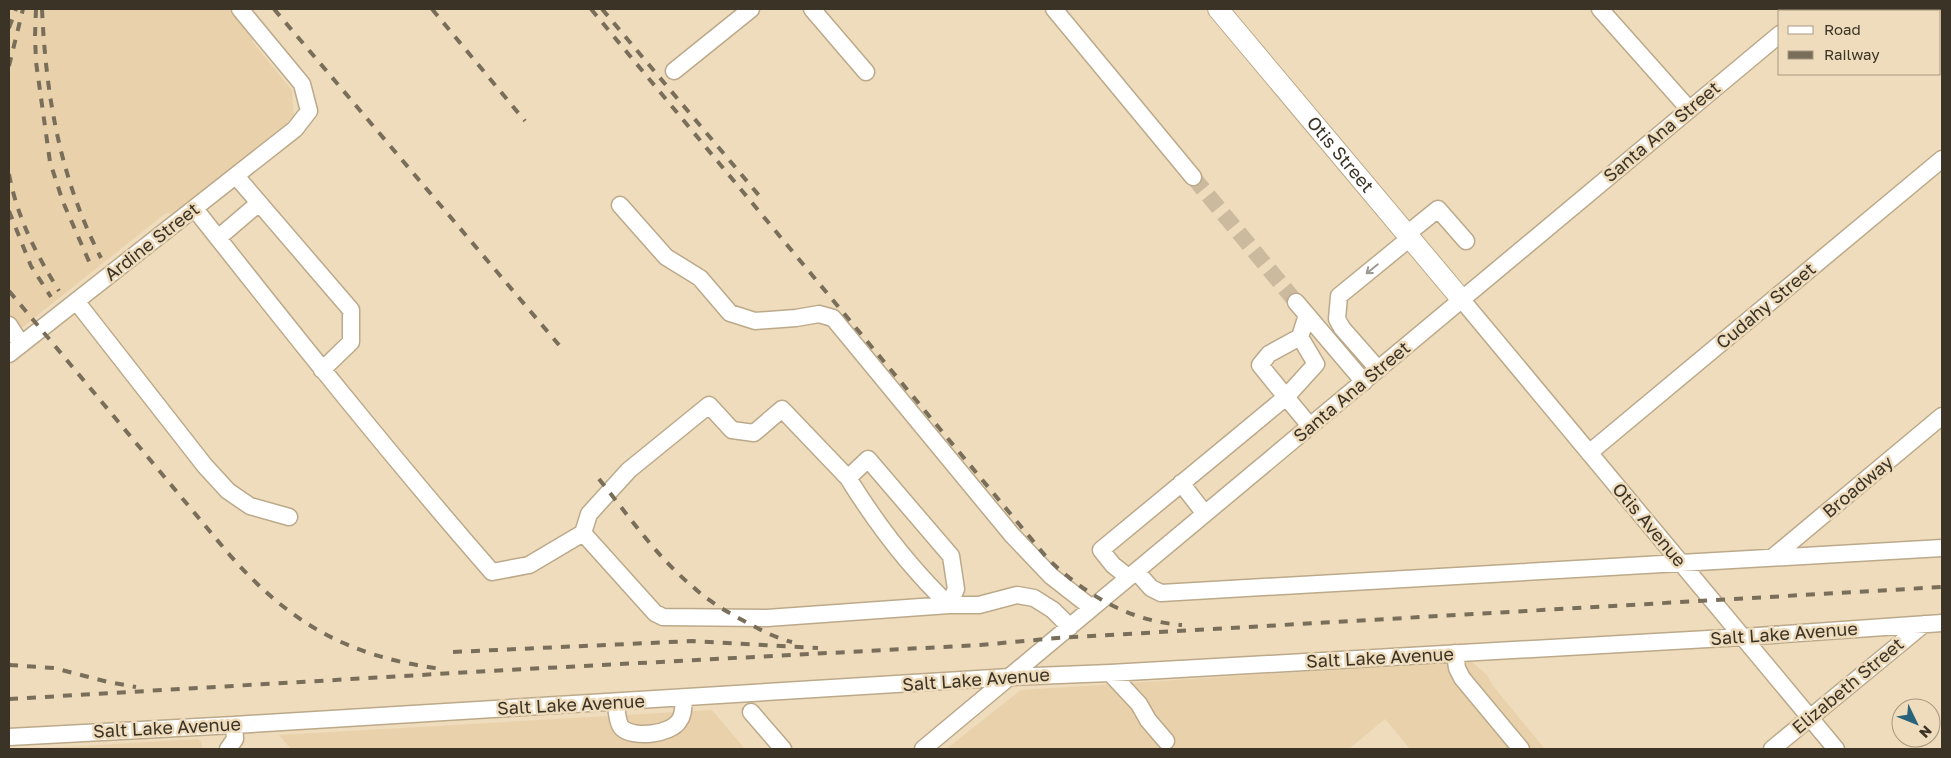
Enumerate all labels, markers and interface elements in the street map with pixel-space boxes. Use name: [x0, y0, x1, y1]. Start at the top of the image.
legend: [1778, 10, 1941, 75]
text: Road: [1824, 20, 1861, 38]
text: Railway: [1824, 45, 1880, 63]
street label: Santa Ana Street: [1599, 76, 1724, 186]
street label: Otis Street: [1303, 111, 1379, 197]
street label: Ardine Street: [100, 197, 203, 285]
street label: Cudahy Street: [1711, 257, 1820, 353]
one-way arrow: [1366, 264, 1379, 275]
street label: Santa Ana Street: [1289, 336, 1414, 446]
street label: Broadway: [1818, 450, 1897, 522]
street label: Otis Avenue: [1608, 478, 1691, 571]
street label: Salt Lake Avenue: [1709, 617, 1858, 649]
street label: Elizabeth Street: [1787, 632, 1907, 738]
street label: Salt Lake Avenue: [1306, 642, 1454, 672]
street label: Salt Lake Avenue: [901, 663, 1050, 695]
street label: Salt Lake Avenue: [497, 689, 645, 719]
north arrow: [1891, 698, 1941, 748]
street label: Salt Lake Avenue: [93, 712, 241, 742]
text: N: [1916, 723, 1936, 742]

